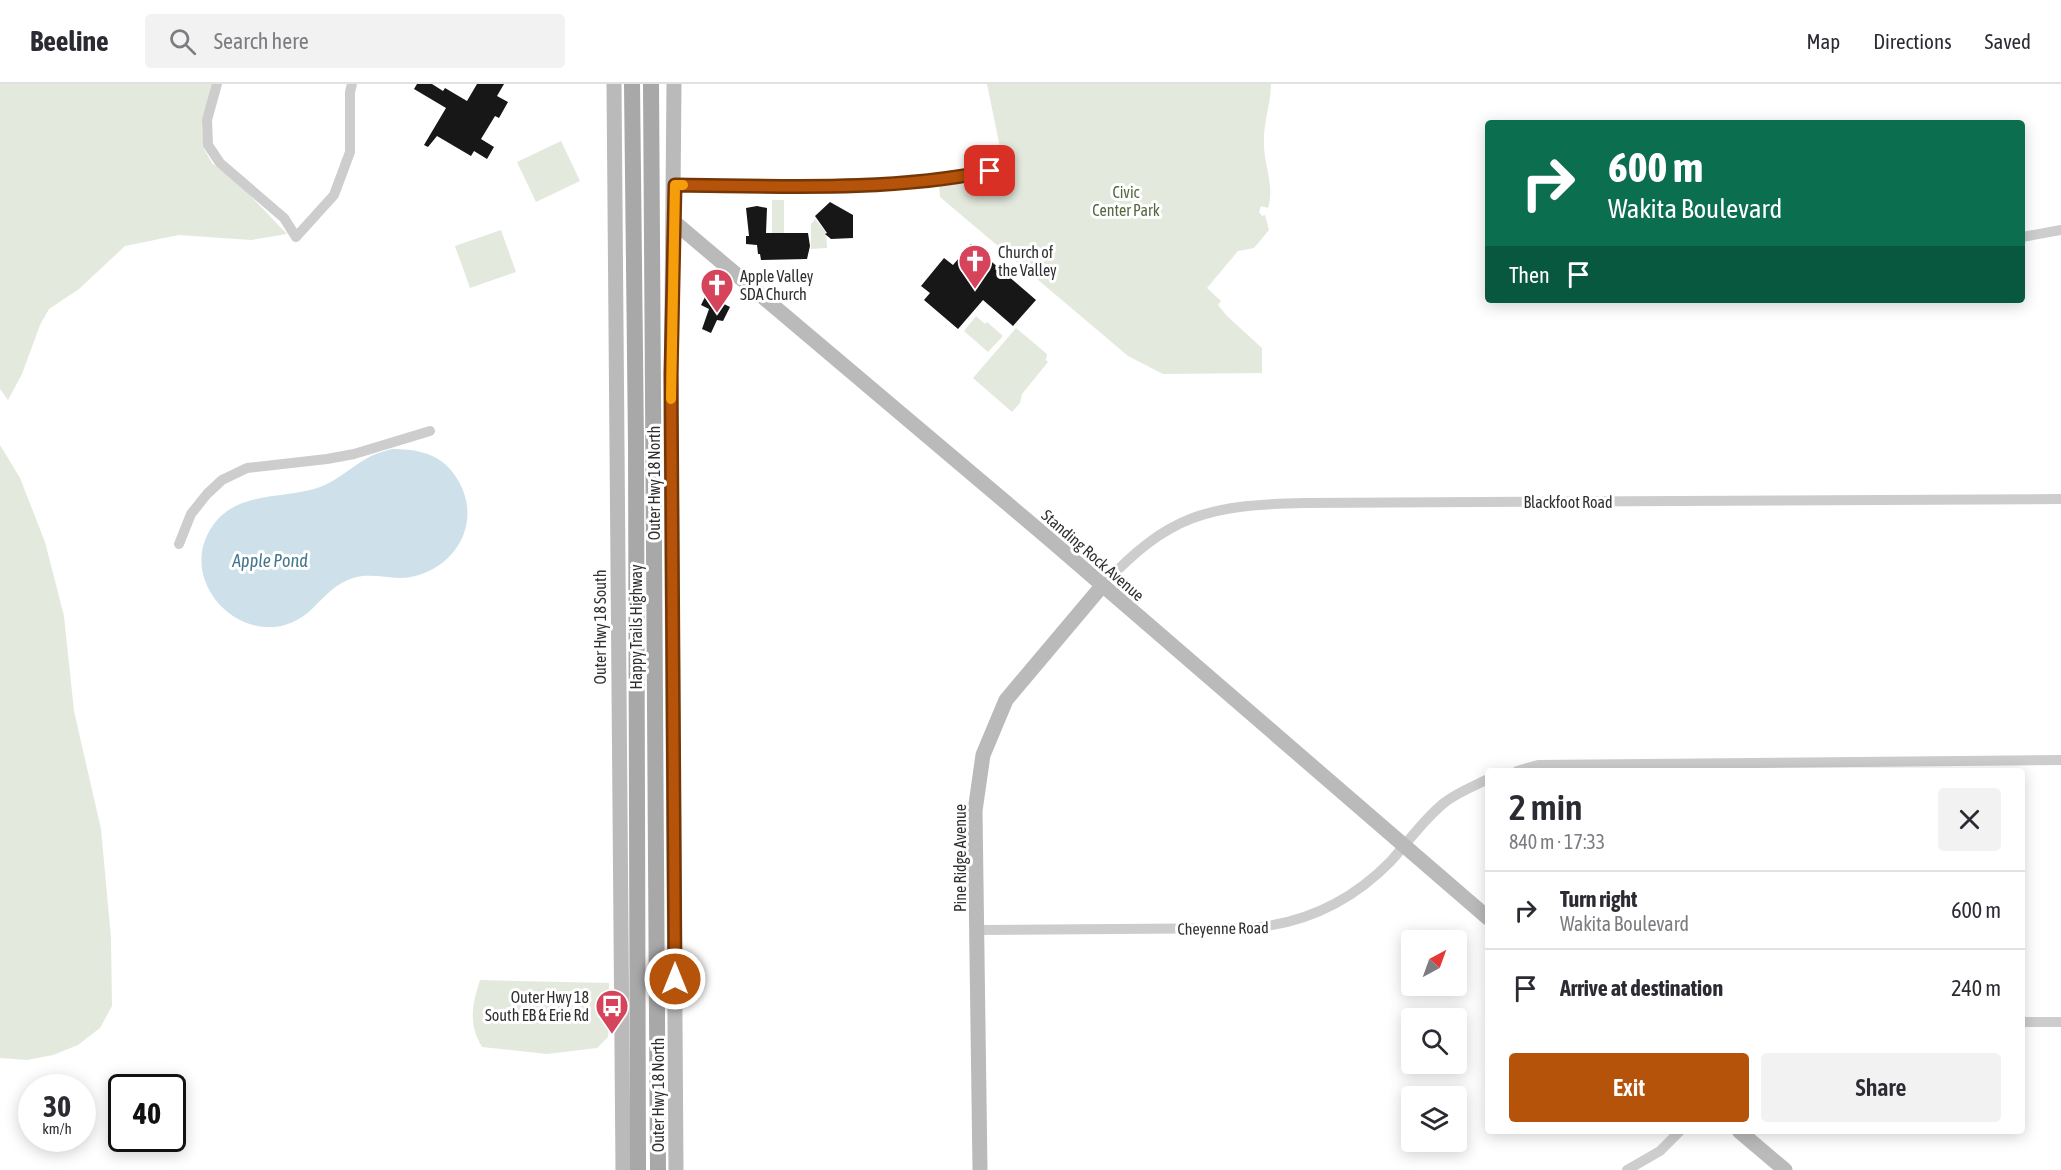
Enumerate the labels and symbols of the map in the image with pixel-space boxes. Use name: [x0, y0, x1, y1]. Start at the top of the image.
pin: [964, 145, 1015, 196]
park label: Civic Center Park: [1092, 183, 1160, 219]
church icon: Church of the Valley: [957, 243, 993, 290]
place label: Church of the Valley: [998, 243, 1057, 280]
church icon: Apple Valley SDA Church: [699, 267, 735, 314]
place label: Apple Valley SDA Church: [740, 267, 814, 303]
street label: Outer Hwy 18 North: [645, 426, 664, 540]
street label: Blackfoot Road: [1523, 493, 1613, 511]
street label: Standing Rock Avenue: [1038, 506, 1148, 605]
water label: Apple Pond: [231, 550, 308, 571]
street label: Happy Trails Highway: [627, 564, 646, 690]
street label: Outer Hwy 18 South: [591, 570, 610, 684]
street label: Pine Ridge Avenue: [951, 804, 970, 912]
street label: Cheyenne Road: [1177, 918, 1269, 939]
north arrow: [1401, 930, 1467, 996]
position arrow: [643, 947, 707, 1011]
place label: Outer Hwy 18 South EB & Erie Rd: [485, 988, 589, 1024]
bus stop icon: Outer Hwy 18 South EB & Erie Rd: [594, 988, 630, 1035]
street label: Outer Hwy 18 North: [649, 1038, 668, 1152]
speed limit sign: 40: [108, 1074, 186, 1152]

